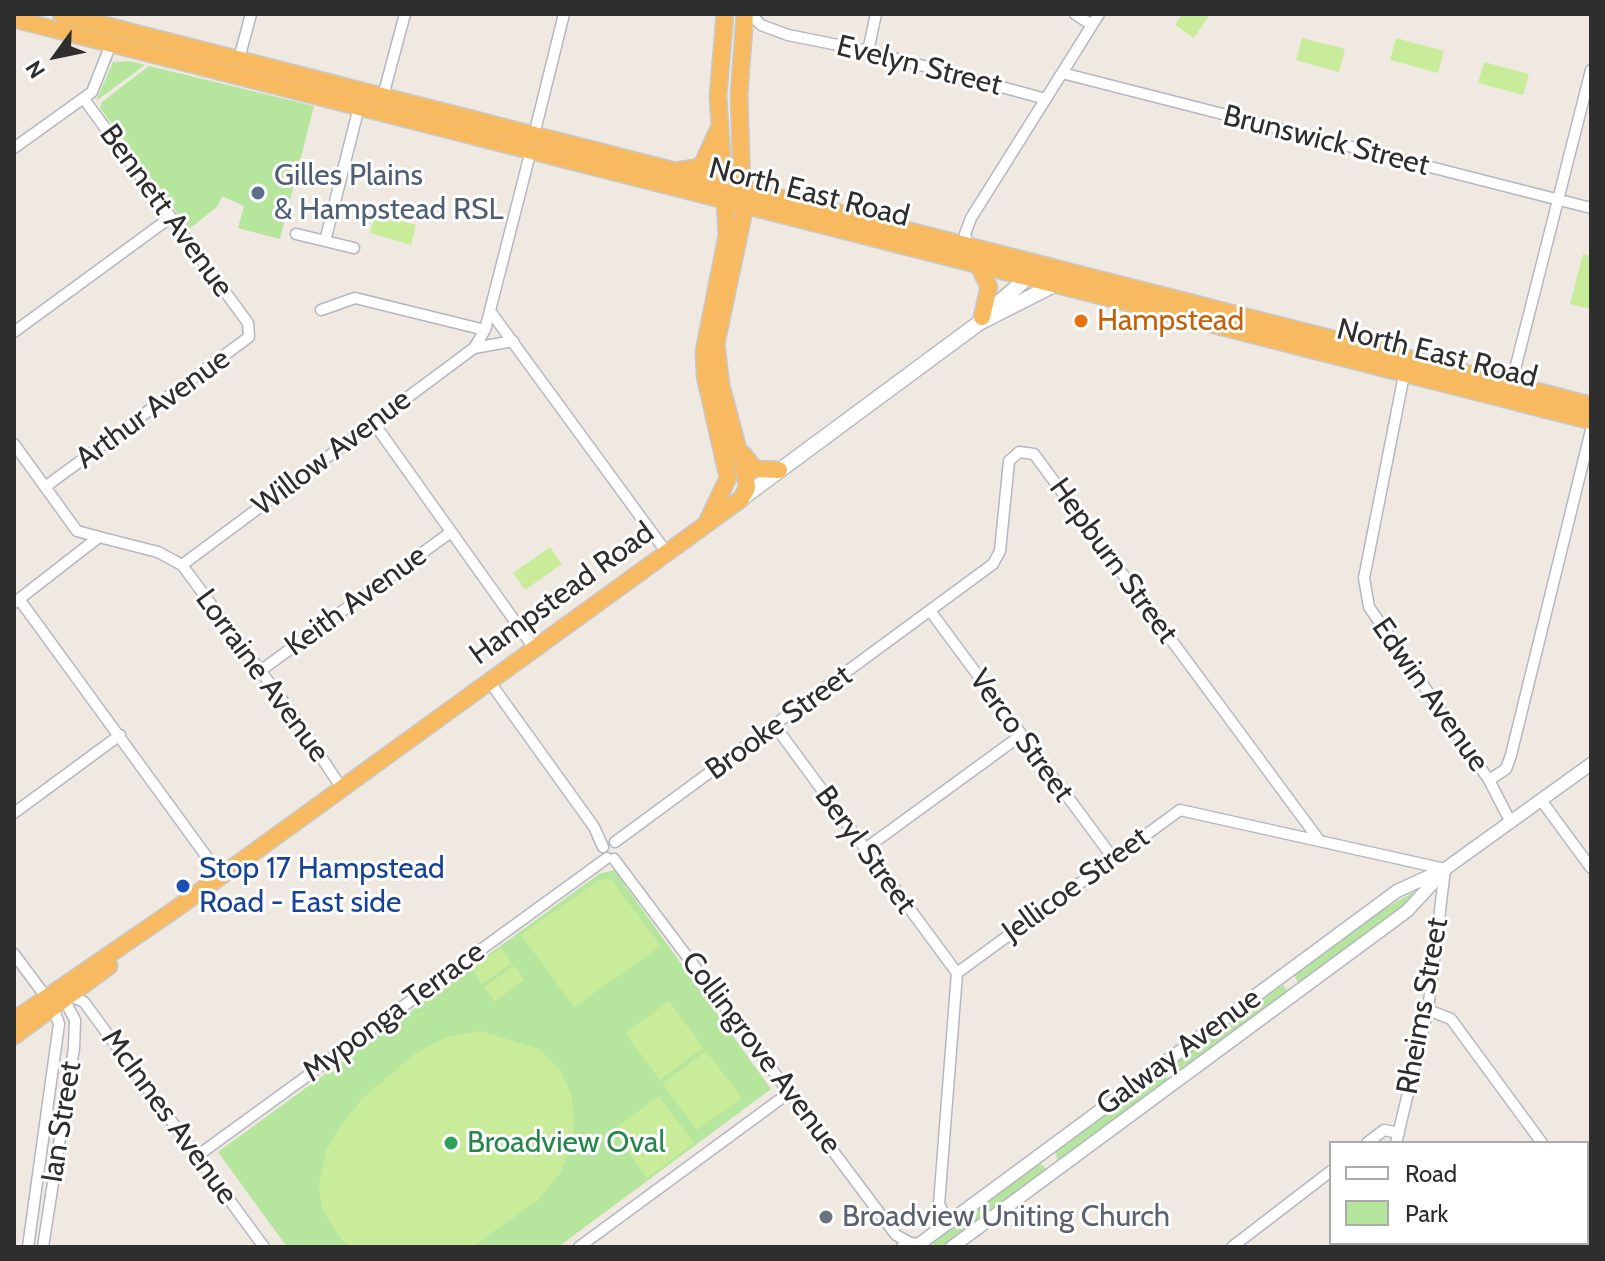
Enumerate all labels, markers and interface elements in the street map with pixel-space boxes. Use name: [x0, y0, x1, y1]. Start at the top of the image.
north arrow: [16, 16, 96, 96]
street label: Evelyn Street: [833, 28, 1005, 104]
text: N: [20, 55, 51, 83]
street label: Brunswick Street: [1219, 98, 1433, 184]
street label: Bennett Avenue: [91, 118, 241, 304]
street label: North East Road: [705, 151, 913, 235]
place label: Gilles Plains & Hampstead RSL: [274, 158, 504, 228]
marker: Gilles Plains & Hampstead RSL: [249, 184, 267, 202]
place label: Hampstead: [1097, 303, 1244, 339]
marker: Hampstead: [1072, 312, 1090, 330]
street label: North East Road: [1333, 312, 1541, 396]
street label: Arthur Avenue: [69, 341, 237, 477]
street label: Willow Avenue: [246, 382, 418, 524]
street label: Hepburn Street: [1041, 471, 1185, 651]
street label: Hampstead Road: [463, 515, 661, 673]
street label: Keith Avenue: [278, 538, 434, 664]
street label: Lorraine Avenue: [187, 583, 337, 769]
street label: Edwin Avenue: [1364, 611, 1496, 779]
street label: Brooke Street: [699, 658, 859, 788]
street label: Verco Street: [961, 663, 1081, 809]
street label: Beryl Street: [807, 779, 923, 921]
street label: Jellicoe Street: [996, 820, 1156, 950]
place label: Stop 17 Hampstead Road - East side: [199, 851, 445, 922]
marker: Stop 17 Hampstead Road - East side: [174, 877, 192, 895]
street label: Rheims Street: [1390, 915, 1456, 1097]
street label: Myponga Terrace: [296, 934, 492, 1090]
street label: Collingrove Avenue: [673, 945, 849, 1161]
street label: Galway Avenue: [1090, 980, 1268, 1124]
street label: McInnes Avenue: [93, 1022, 245, 1212]
street label: Ian Street: [35, 1059, 89, 1185]
place label: Broadview Oval: [467, 1125, 666, 1161]
marker: Broadview Oval: [442, 1134, 460, 1152]
legend: [1329, 1141, 1589, 1245]
text: Road: [1405, 1159, 1457, 1188]
place label: Broadview Uniting Church: [842, 1199, 1170, 1235]
text: Park: [1405, 1199, 1448, 1228]
marker: Broadview Uniting Church: [817, 1208, 835, 1226]

